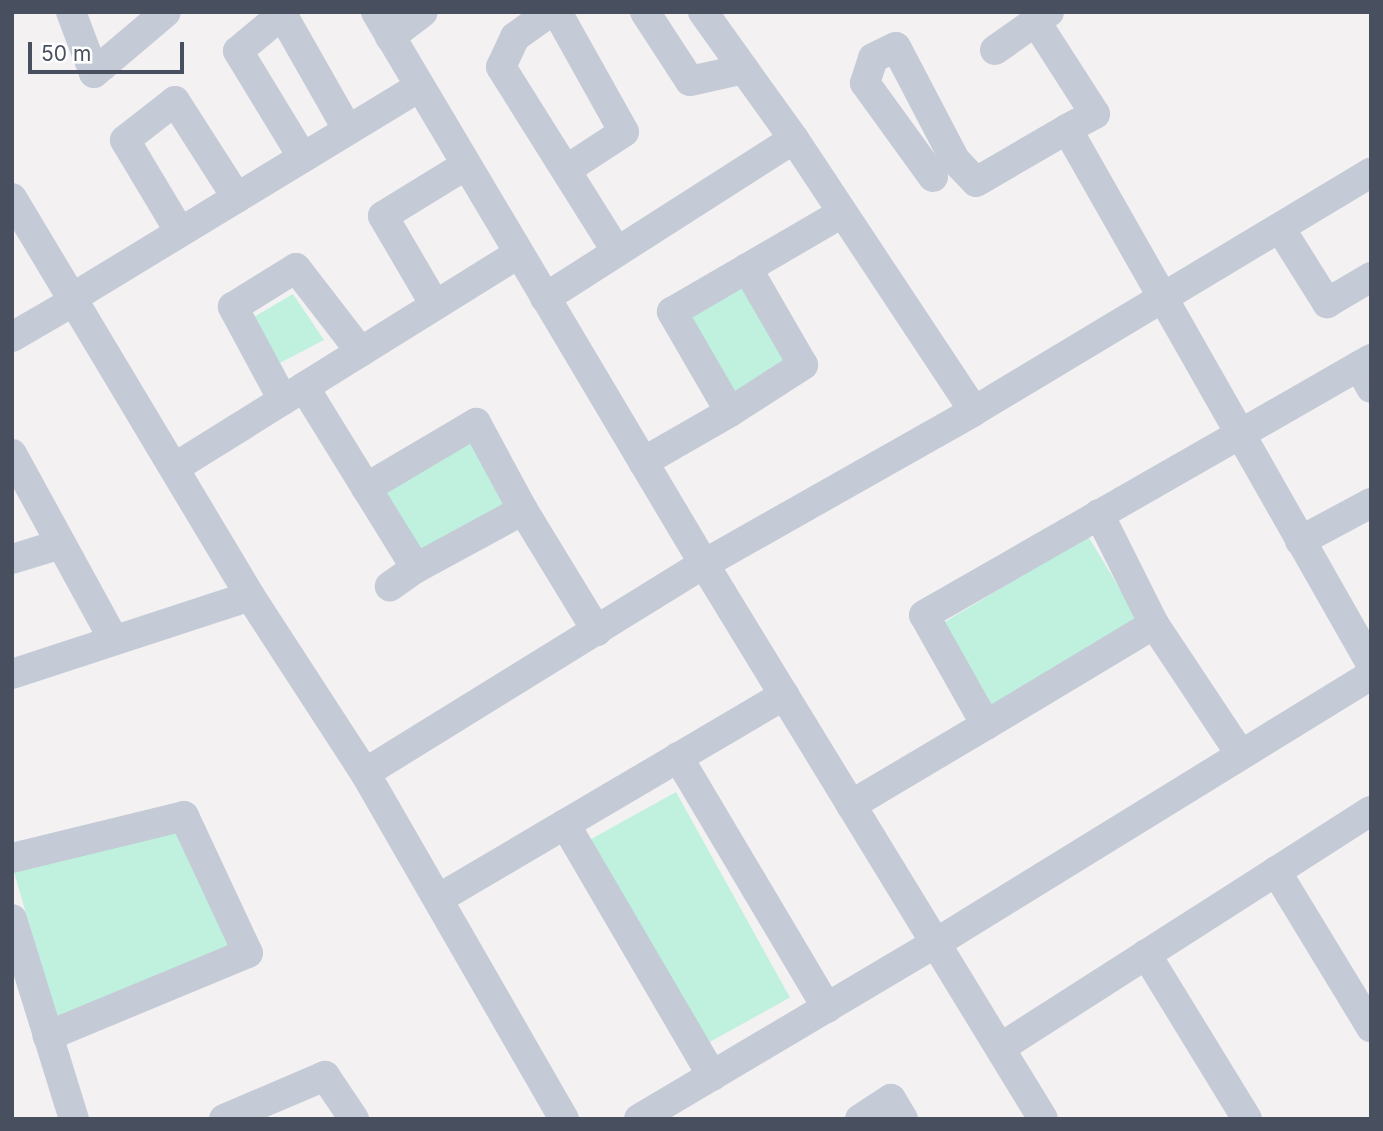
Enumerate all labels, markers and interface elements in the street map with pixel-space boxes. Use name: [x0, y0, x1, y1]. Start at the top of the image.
scale bar: [32, 28, 187, 72]
text: 50 m: [41, 41, 91, 66]

